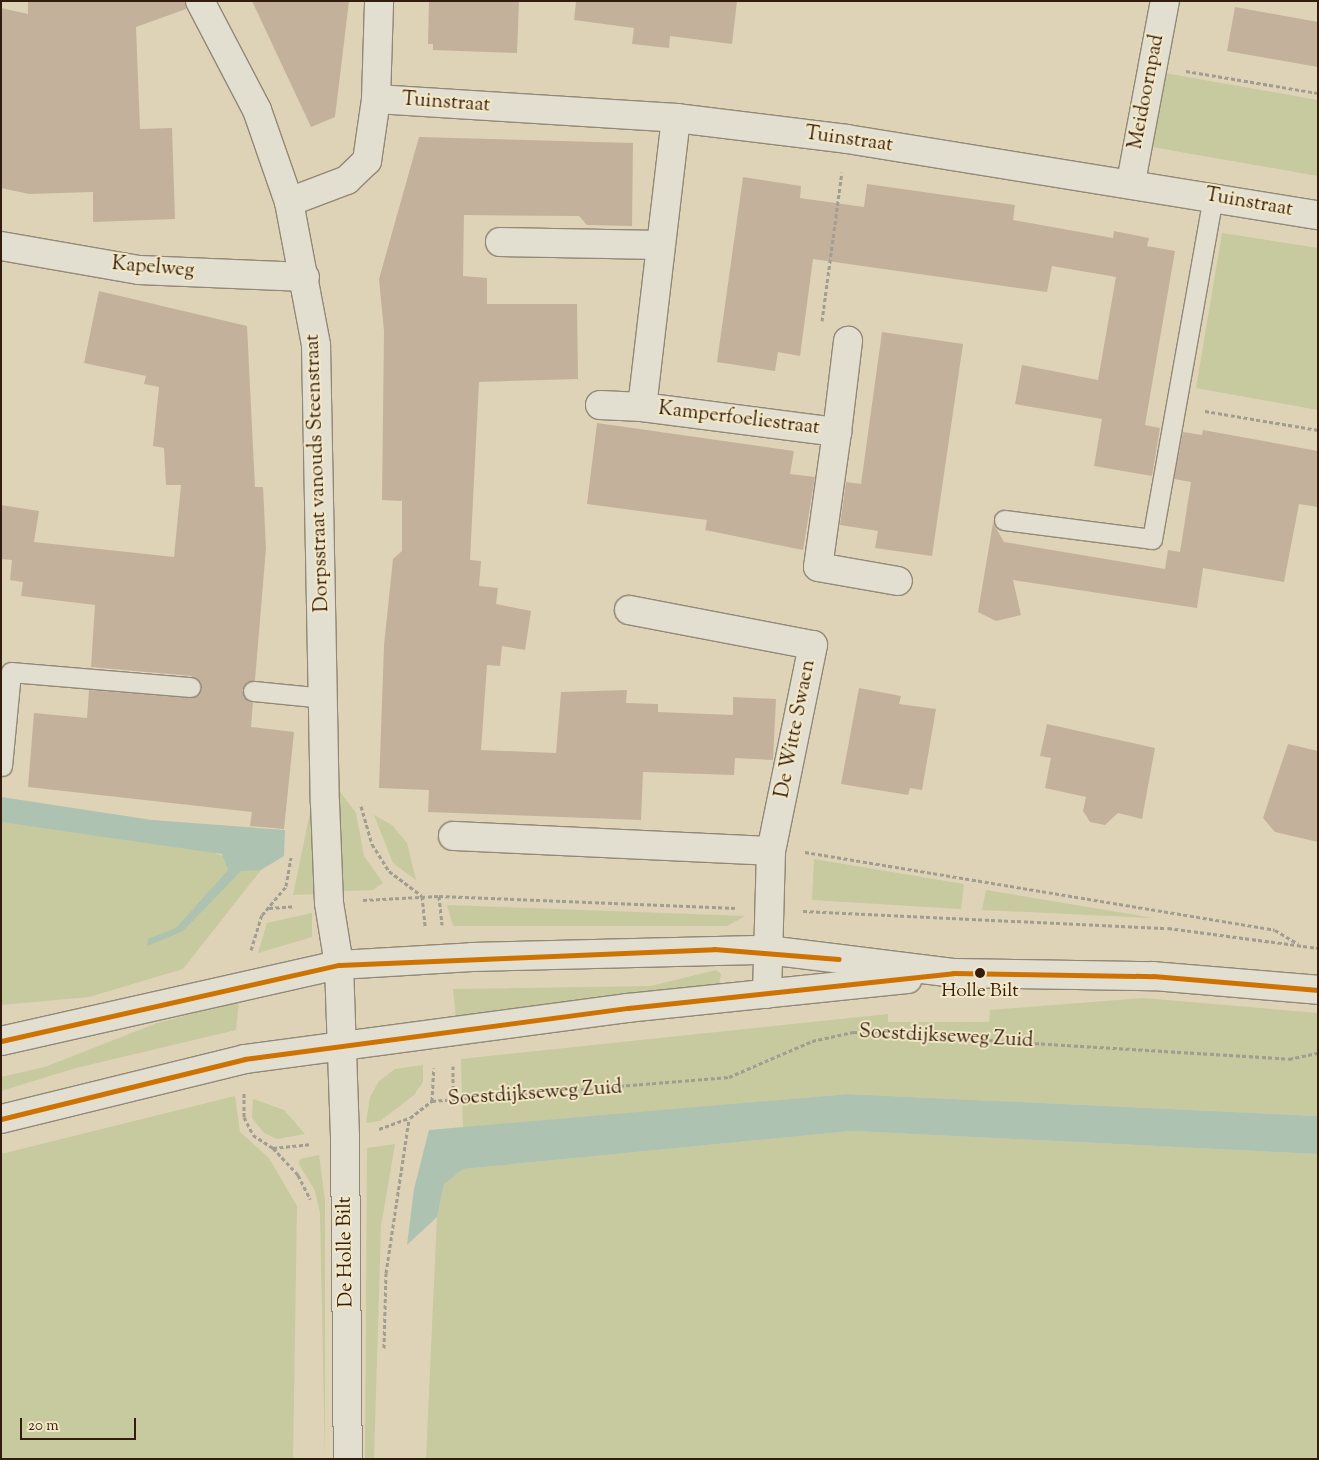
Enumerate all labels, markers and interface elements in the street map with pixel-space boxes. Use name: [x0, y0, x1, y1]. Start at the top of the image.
street label: Meidoornpad: [1124, 33, 1170, 151]
street label: Tuinstraat: [401, 88, 491, 118]
street label: Tuinstraat: [803, 122, 895, 158]
street label: Tuinstraat: [1203, 183, 1295, 223]
street label: Kapelweg: [111, 252, 195, 284]
street label: Dorpsstraat vanouds Steenstraat: [301, 333, 335, 613]
street label: Kamperfoeliestraat: [657, 397, 821, 441]
street label: De Witte Swaen: [771, 658, 821, 800]
marker: Holle Bilt: [975, 968, 985, 978]
place label: Holle Bilt: [941, 981, 1019, 1003]
street label: Soestdijkseweg Zuid: [858, 1020, 1034, 1054]
street label: Soestdijkseweg Zuid: [447, 1076, 623, 1112]
street label: De Holle Bilt: [333, 1196, 359, 1308]
scale bar: [22, 1408, 139, 1440]
text: 20 m: [28, 1416, 59, 1437]

